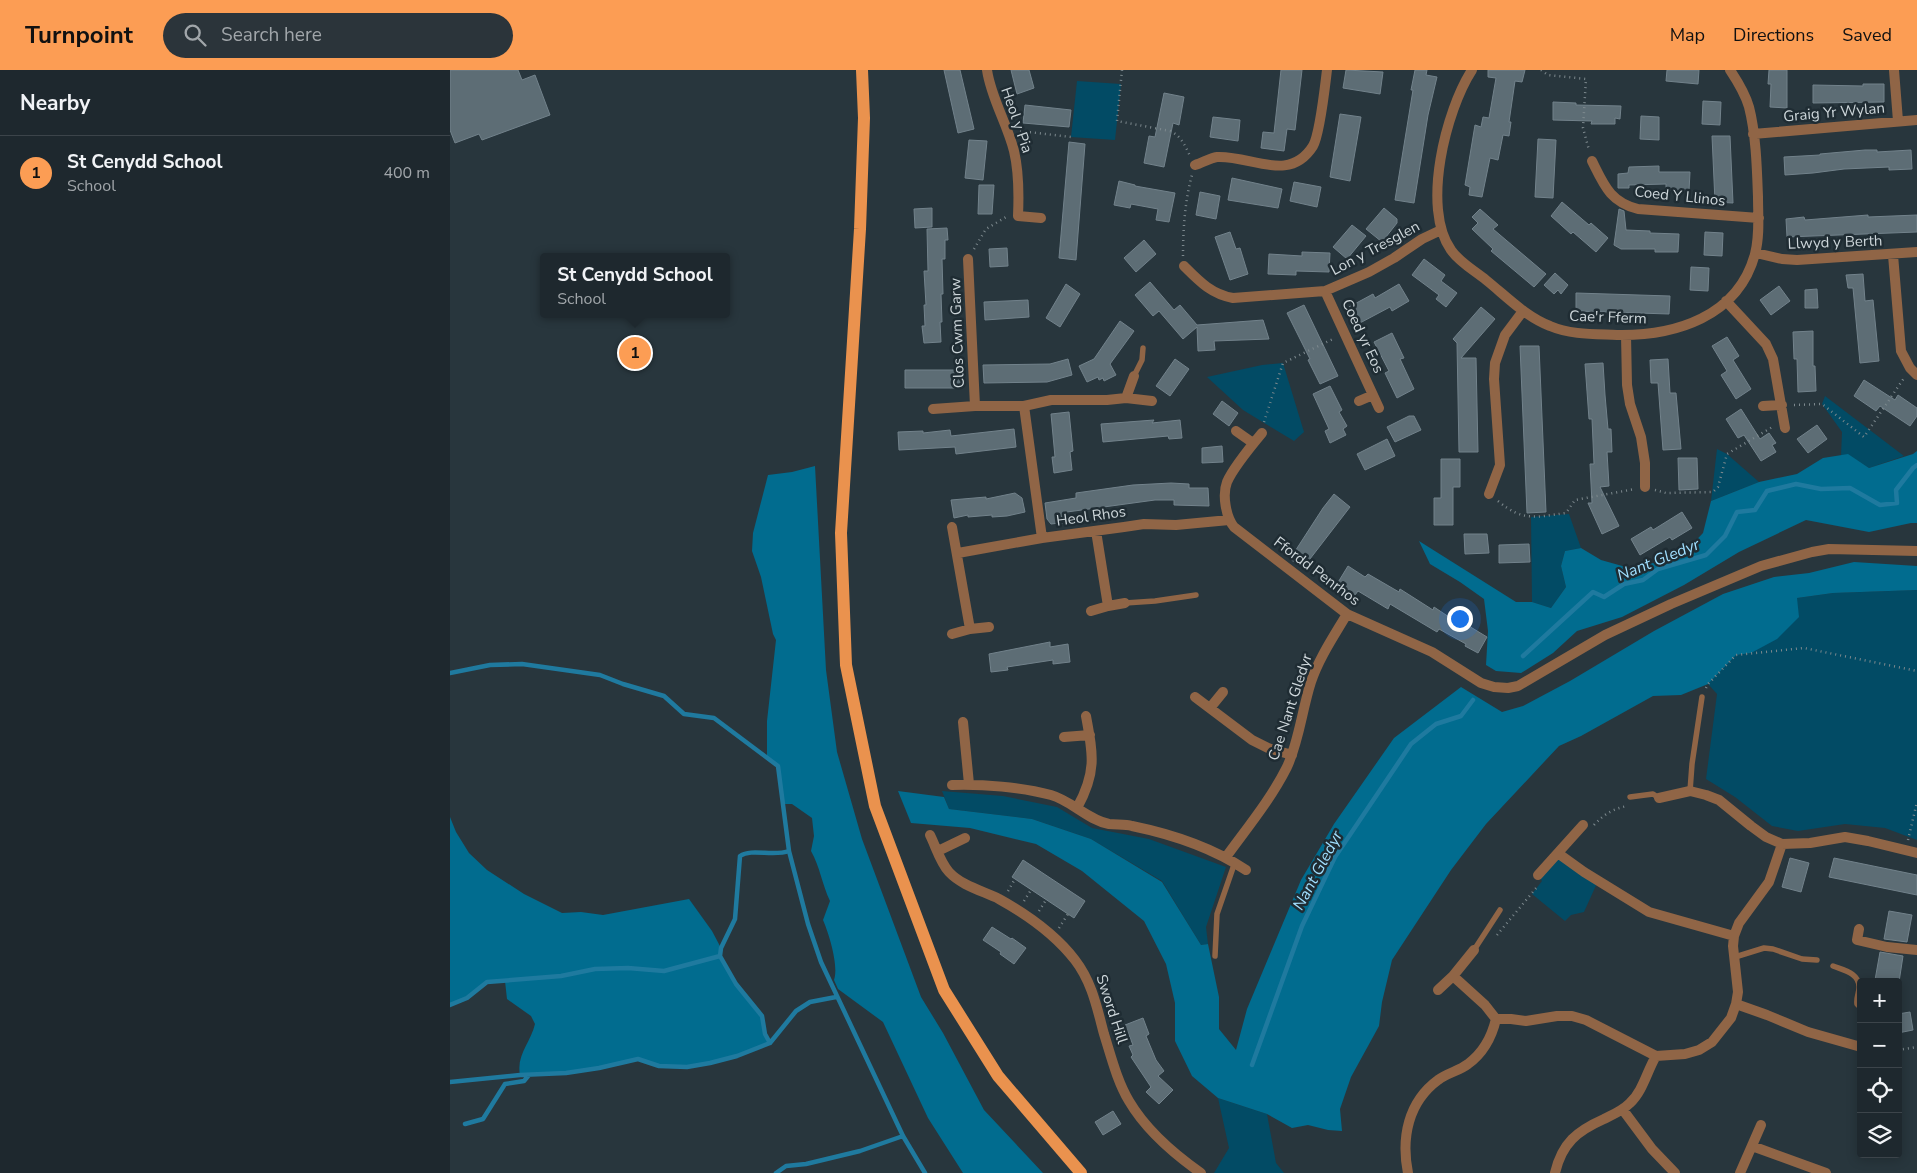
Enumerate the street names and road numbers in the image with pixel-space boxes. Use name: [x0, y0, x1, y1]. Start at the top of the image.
street label: Heol y Pia: [996, 84, 1038, 156]
street label: Graig Yr Wylan: [1782, 98, 1886, 126]
street label: Coed Y Llinos: [1633, 181, 1727, 211]
street label: Lon y Tresglen: [1327, 216, 1423, 280]
street label: Llwyd y Berth: [1787, 230, 1883, 254]
street label: Clos Cwm Garw: [945, 277, 969, 388]
street label: Coed yr Eos: [1337, 296, 1389, 376]
street label: Cae'r Fferm: [1569, 306, 1647, 328]
street label: Heol Rhos: [1055, 501, 1127, 531]
street label: Ffordd Penrhos: [1270, 532, 1364, 610]
street label: Cae Nant Gledyr: [1263, 650, 1317, 763]
street label: Sword Hill: [1091, 972, 1133, 1047]

